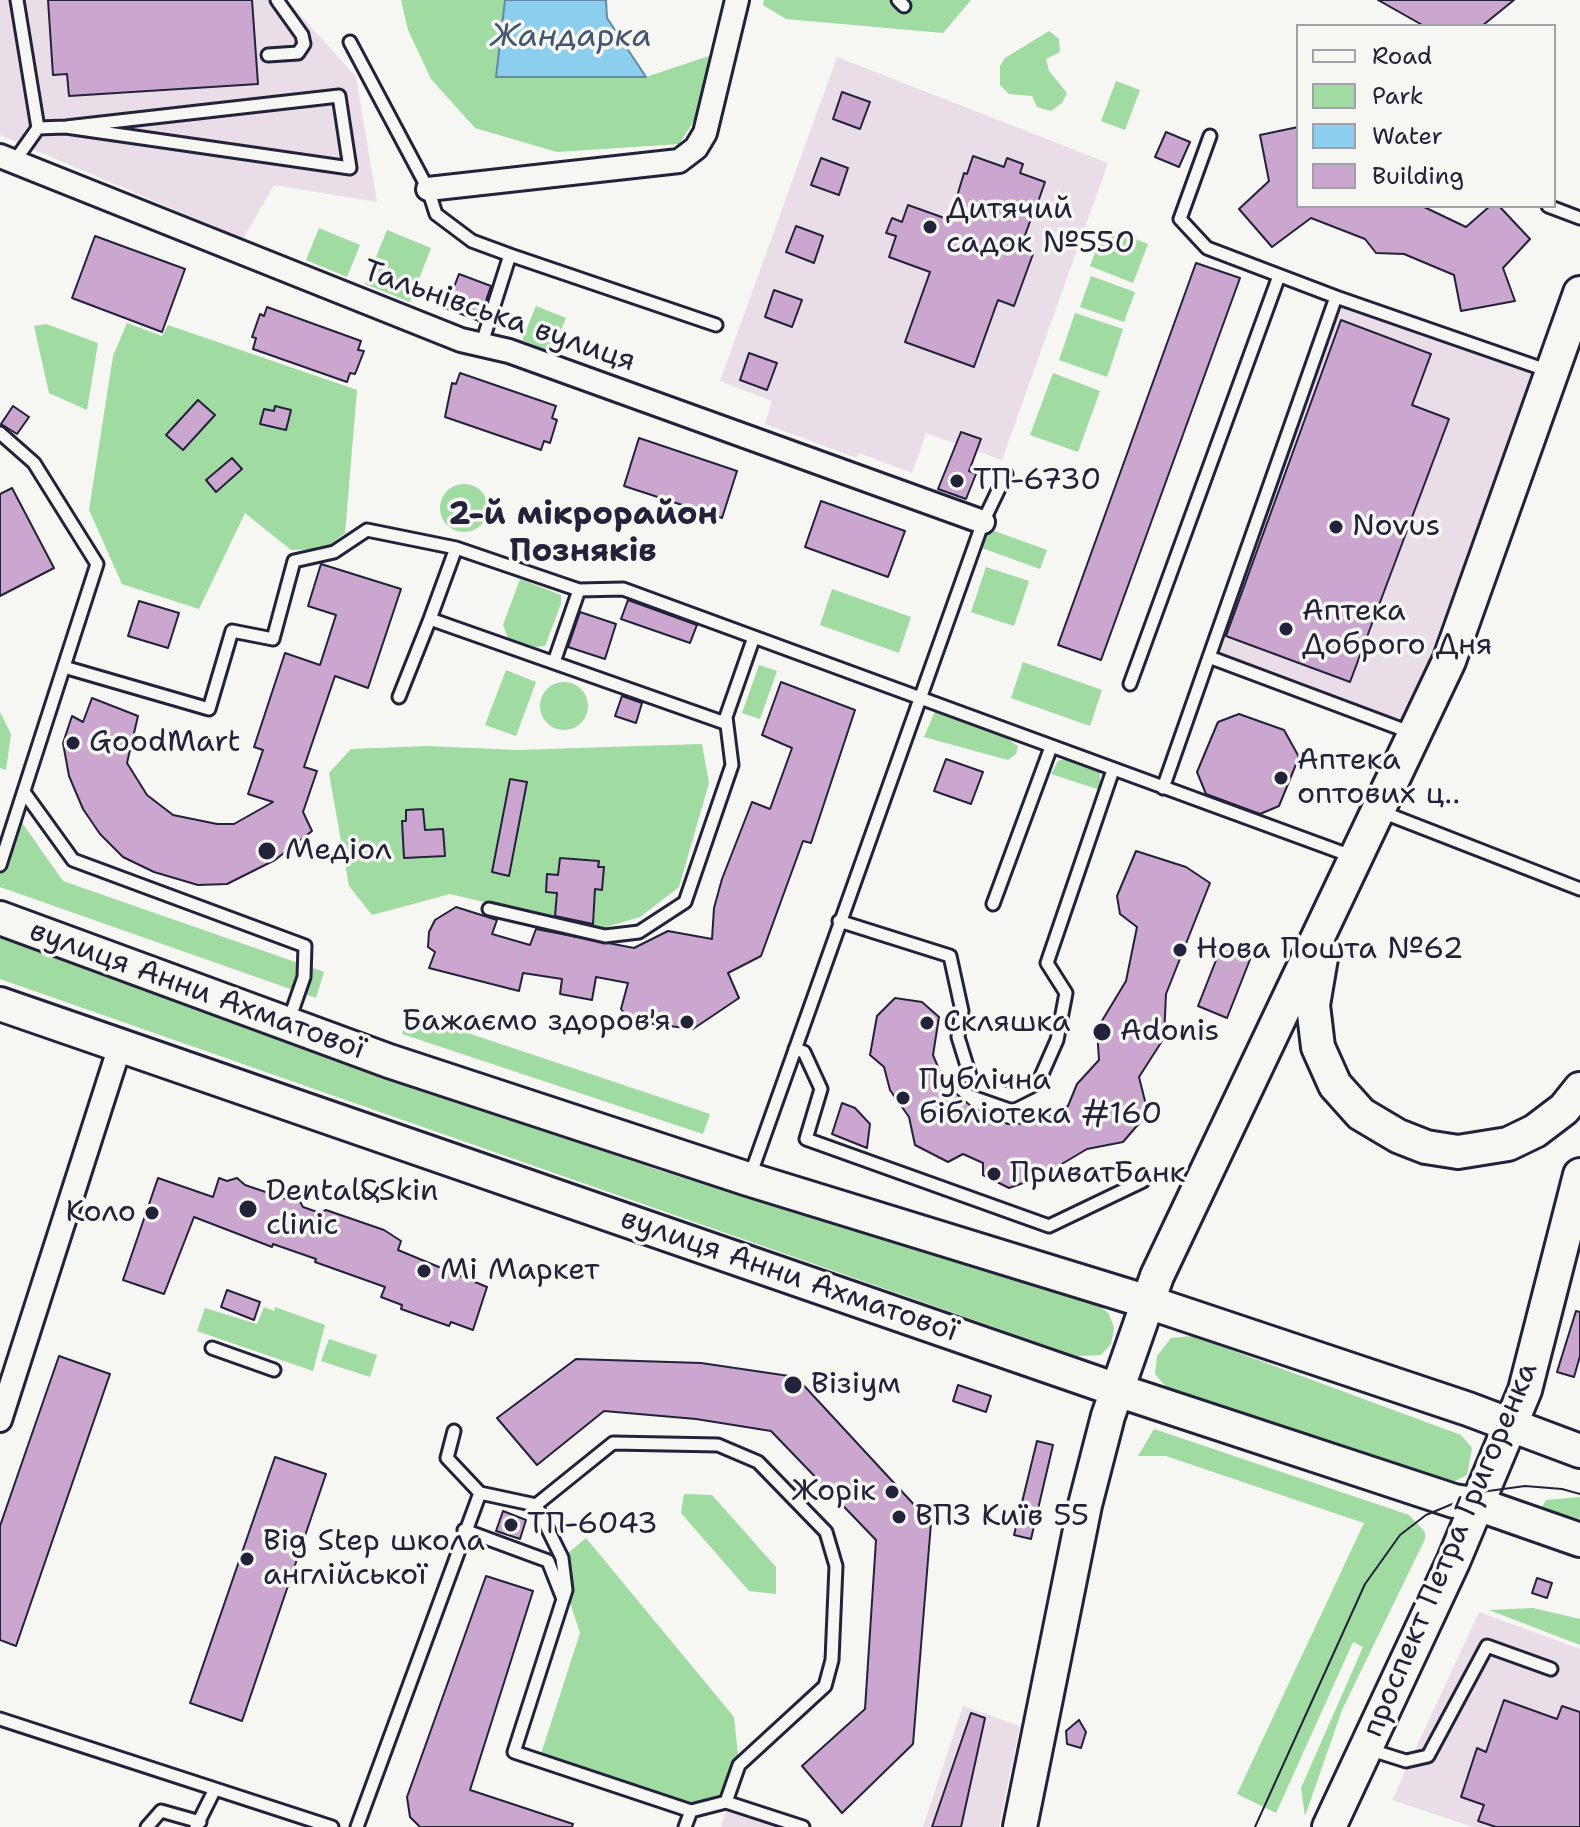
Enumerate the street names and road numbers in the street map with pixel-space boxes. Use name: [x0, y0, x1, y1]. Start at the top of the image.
street label: Тальнівська вулиця: [358, 253, 640, 381]
street label: вулиця Анни Ахматової: [24, 913, 370, 1069]
street label: вулиця Анни Ахматової: [616, 1201, 962, 1351]
street label: проспект Петра Григоренка: [1356, 1357, 1546, 1743]

